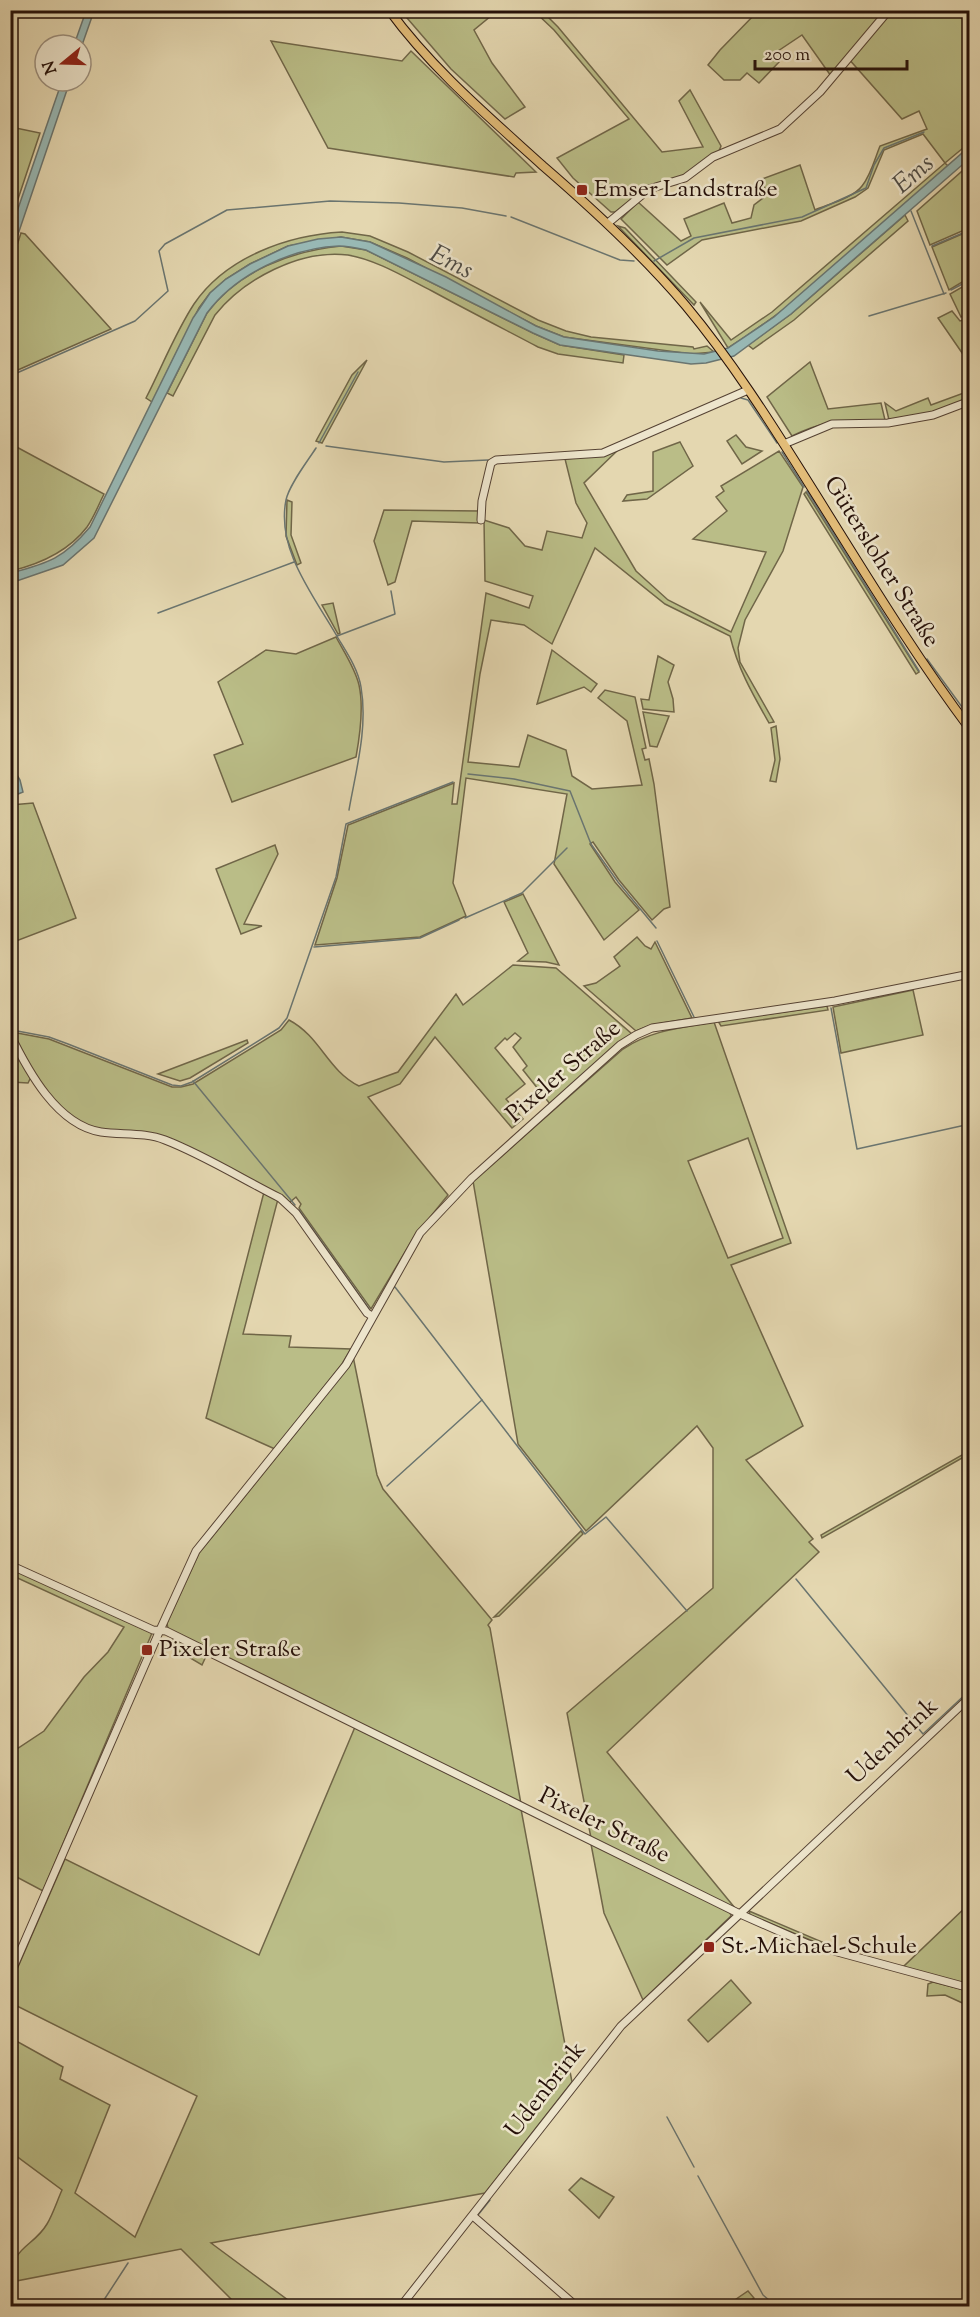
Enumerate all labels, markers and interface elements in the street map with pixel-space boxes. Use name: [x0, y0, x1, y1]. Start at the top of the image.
north arrow: [33, 33, 93, 93]
scale bar: [755, 33, 906, 71]
text: 200 m: [764, 43, 810, 69]
text: N: [38, 57, 64, 77]
water label: Ems: [885, 146, 943, 204]
place label: Emser Landstraße: [594, 173, 778, 207]
marker: Emser Landstraße: [575, 183, 589, 197]
water label: Ems: [423, 236, 479, 290]
street label: Gütersloher Straße: [815, 470, 947, 654]
street label: Pixeler Straße: [499, 1013, 629, 1131]
place label: Pixeler Straße: [159, 1633, 301, 1667]
marker: Pixeler Straße: [140, 1643, 154, 1657]
street label: Udenbrink: [840, 1691, 946, 1793]
street label: Pixeler Straße: [533, 1780, 675, 1872]
place label: St.-Michael-Schule: [721, 1930, 917, 1964]
marker: St.-Michael-Schule: [702, 1940, 716, 1954]
street label: Udenbrink: [498, 2035, 594, 2145]

